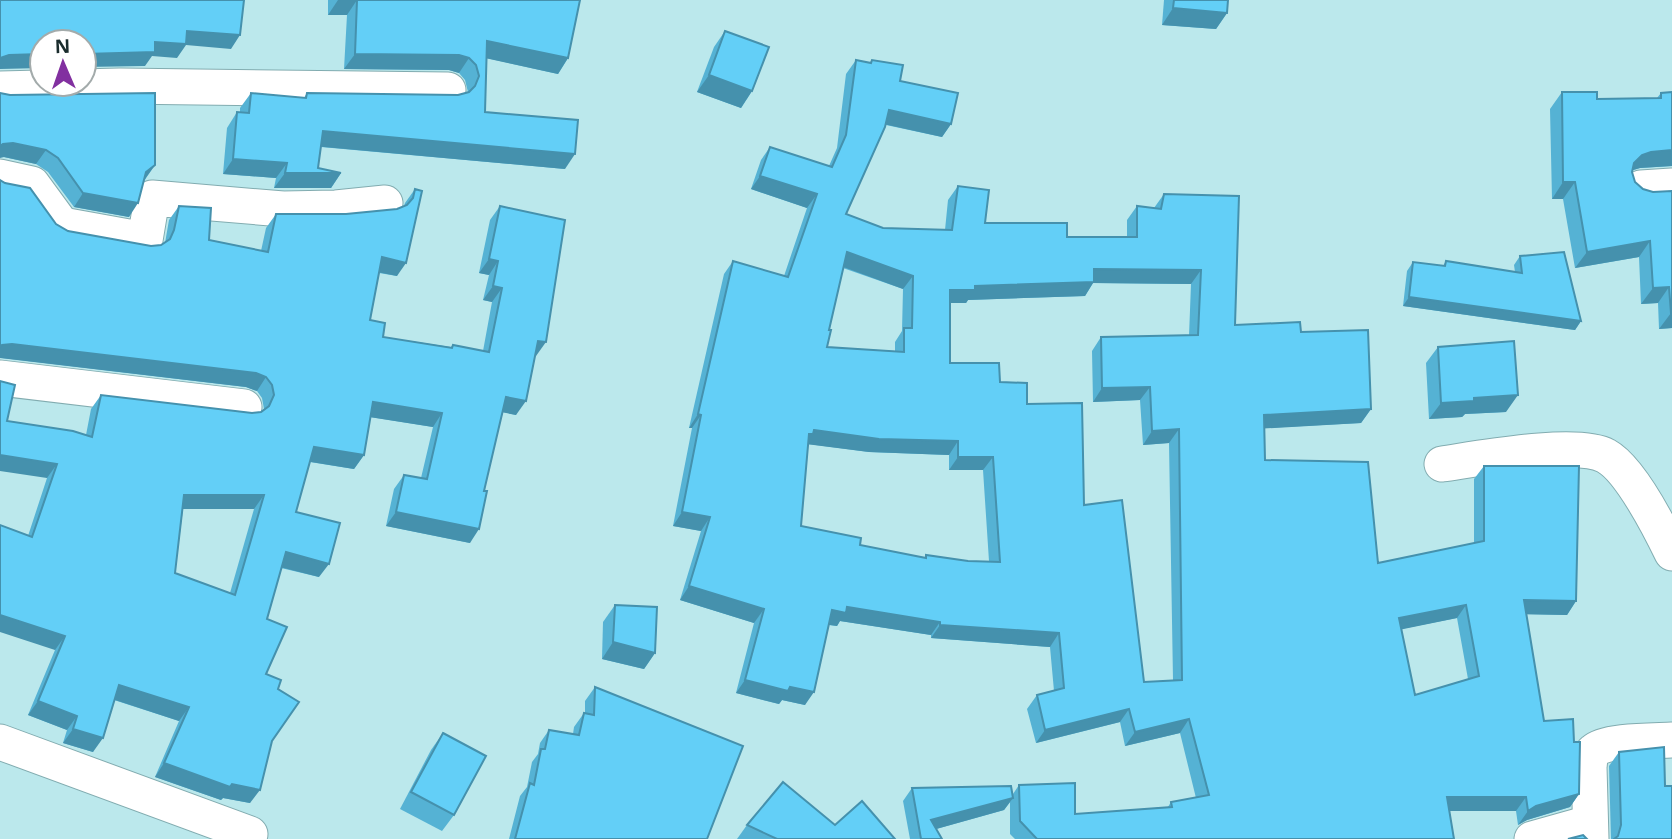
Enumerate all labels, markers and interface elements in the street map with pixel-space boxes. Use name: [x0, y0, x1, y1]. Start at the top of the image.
north arrow: [28, 28, 98, 98]
text: N: [54, 33, 71, 59]

